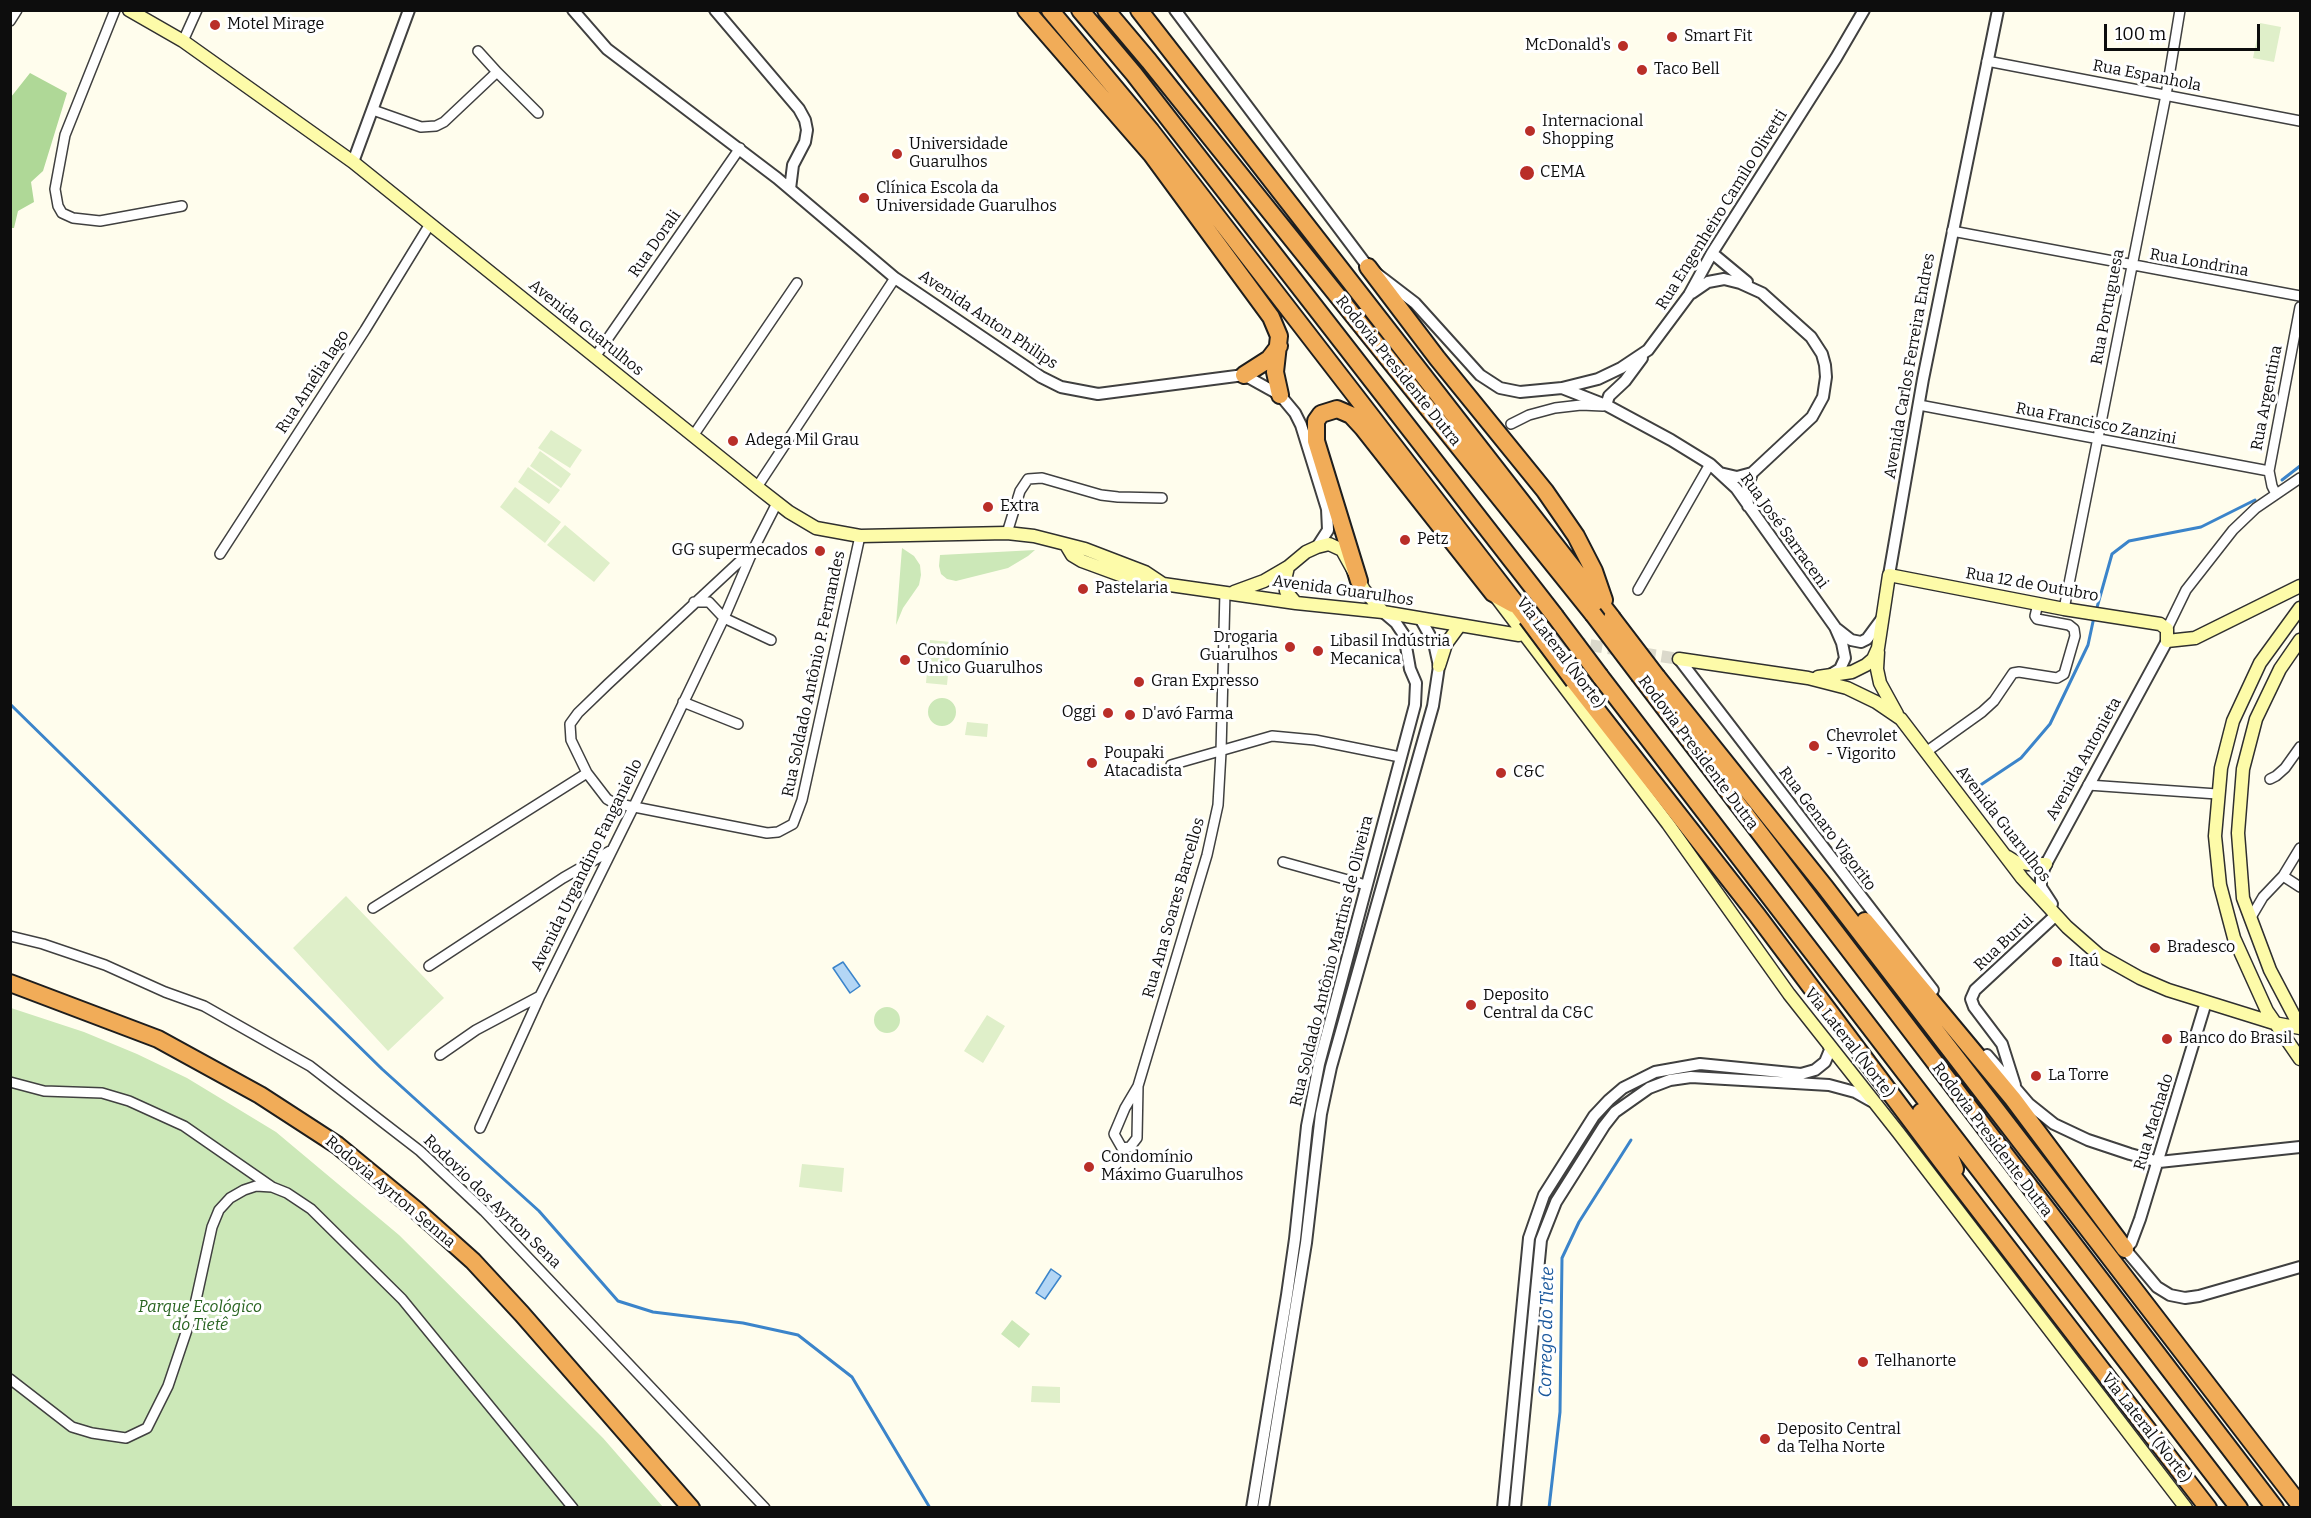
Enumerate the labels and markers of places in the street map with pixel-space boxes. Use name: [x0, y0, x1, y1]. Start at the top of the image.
place label: Motel Mirage: [227, 15, 324, 35]
marker: Motel Mirage: [208, 18, 222, 32]
place label: Smart Fit: [1684, 27, 1752, 47]
marker: Smart Fit: [1665, 30, 1679, 44]
place label: McDonald's: [1525, 36, 1611, 56]
marker: McDonald's: [1616, 39, 1630, 53]
place label: Taco Bell: [1654, 60, 1720, 80]
marker: Taco Bell: [1635, 63, 1649, 77]
place label: Internacional Shopping: [1542, 112, 1643, 150]
marker: Internacional Shopping: [1523, 124, 1537, 138]
place label: Universidade Guarulhos: [909, 135, 1008, 173]
marker: Universidade Guarulhos: [890, 147, 904, 161]
place label: CEMA: [1540, 163, 1585, 183]
marker: CEMA: [1518, 164, 1536, 182]
place label: Clínica Escola da Universidade Guarulhos: [876, 179, 1057, 217]
marker: Clínica Escola da Universidade Guarulhos: [857, 191, 871, 205]
place label: Adega Mil Grau: [745, 431, 859, 451]
marker: Adega Mil Grau: [726, 434, 740, 448]
place label: Extra: [1000, 497, 1039, 517]
marker: Extra: [981, 500, 995, 514]
place label: Petz: [1417, 530, 1449, 550]
marker: Petz: [1398, 533, 1412, 547]
place label: GG supermecados: [671, 541, 808, 561]
marker: GG supermecados: [813, 544, 827, 558]
place label: Pastelaria: [1095, 579, 1168, 599]
marker: Pastelaria: [1076, 582, 1090, 596]
place label: Drogaria Guarulhos: [1199, 628, 1278, 666]
place label: Libasil Indústria Mecanica: [1330, 632, 1450, 670]
marker: Drogaria Guarulhos: [1283, 640, 1297, 654]
place label: Condomínio Unico Guarulhos: [917, 641, 1043, 679]
marker: Libasil Indústria Mecanica: [1311, 644, 1325, 658]
marker: Condomínio Unico Guarulhos: [898, 653, 912, 667]
place label: Gran Expresso: [1151, 672, 1259, 692]
marker: Gran Expresso: [1132, 675, 1146, 689]
place label: Oggi: [1062, 703, 1096, 723]
place label: D'avó Farma: [1142, 705, 1234, 725]
marker: Oggi: [1101, 706, 1115, 720]
marker: D'avó Farma: [1123, 708, 1137, 722]
place label: Chevrolet - Vigorito: [1826, 727, 1898, 765]
marker: Chevrolet - Vigorito: [1807, 739, 1821, 753]
place label: Poupaki Atacadista: [1104, 744, 1182, 782]
marker: Poupaki Atacadista: [1085, 756, 1099, 770]
place label: C&C: [1513, 763, 1545, 783]
marker: C&C: [1494, 766, 1508, 780]
place label: Bradesco: [2167, 938, 2235, 958]
marker: Bradesco: [2148, 941, 2162, 955]
place label: Itaú: [2069, 952, 2099, 972]
marker: Itaú: [2050, 955, 2064, 969]
place label: Deposito Central da C&C: [1483, 986, 1594, 1024]
marker: Deposito Central da C&C: [1464, 998, 1478, 1012]
place label: Banco do Brasil: [2179, 1029, 2292, 1049]
marker: Banco do Brasil: [2160, 1032, 2174, 1046]
place label: La Torre: [2048, 1066, 2109, 1086]
marker: La Torre: [2029, 1069, 2043, 1083]
place label: Condomínio Máximo Guarulhos: [1101, 1148, 1243, 1186]
marker: Condomínio Máximo Guarulhos: [1082, 1160, 1096, 1174]
place label: Telhanorte: [1875, 1352, 1956, 1372]
marker: Telhanorte: [1856, 1355, 1870, 1369]
place label: Deposito Central da Telha Norte: [1777, 1420, 1901, 1458]
marker: Deposito Central da Telha Norte: [1758, 1432, 1772, 1446]

